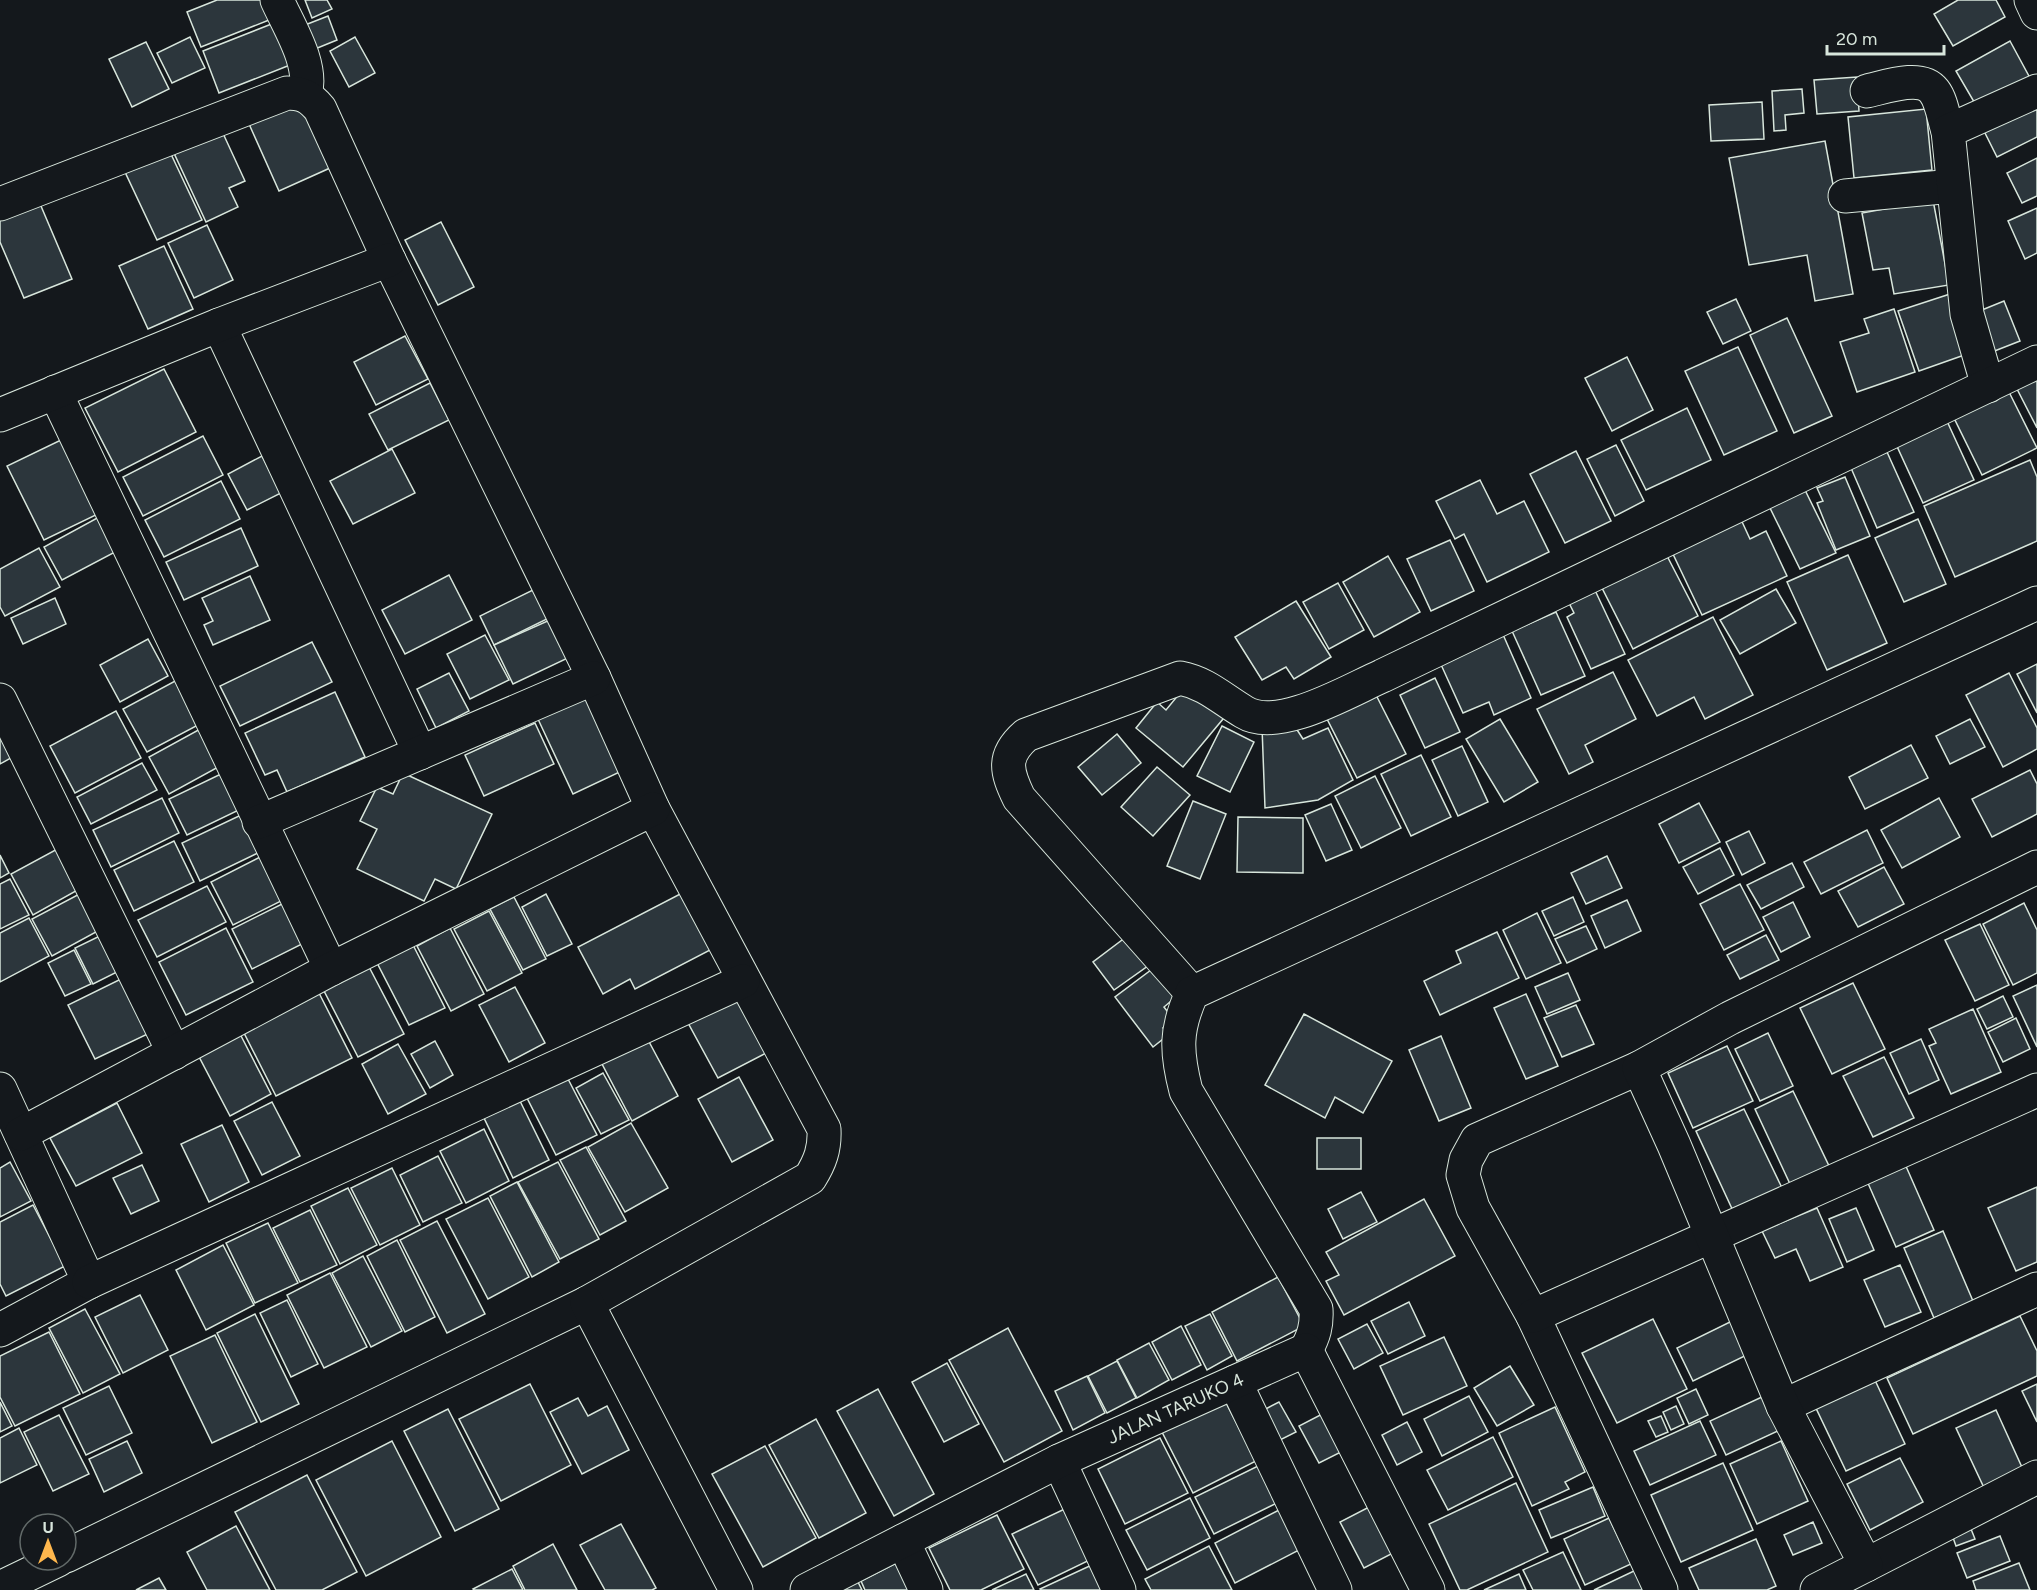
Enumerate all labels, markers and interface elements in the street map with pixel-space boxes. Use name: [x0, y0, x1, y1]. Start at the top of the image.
scale bar: [1827, 18, 1944, 56]
text: 20 m: [1836, 28, 1877, 50]
street label: JALAN TARUKO 4: [1104, 1368, 1247, 1449]
north arrow: [18, 1512, 78, 1572]
text: U: [42, 1518, 54, 1537]

